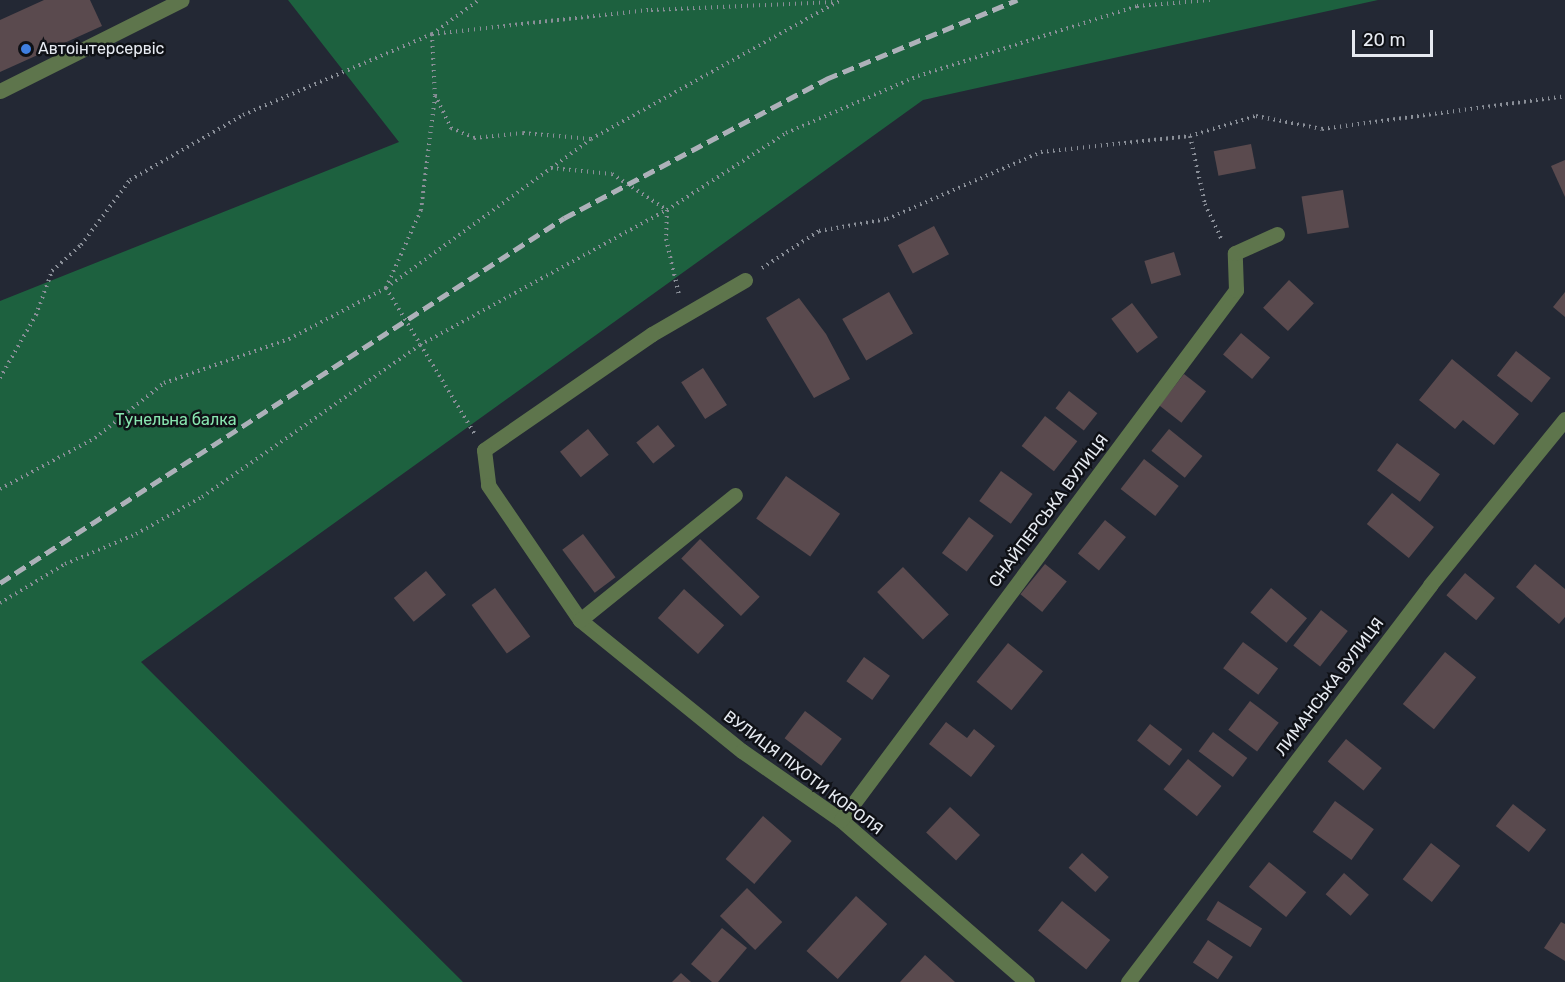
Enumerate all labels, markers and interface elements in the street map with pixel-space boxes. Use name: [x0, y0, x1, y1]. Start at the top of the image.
scale bar: [1355, 18, 1436, 56]
text: 20 m: [1363, 29, 1405, 51]
place label: Автоінтерсервіс: [38, 39, 164, 59]
marker: Автоінтерсервіс: [19, 42, 33, 56]
park label: Тунельна балка: [115, 410, 237, 430]
street label: СНАЙПЕРСЬКА ВУЛИЦЯ: [985, 431, 1113, 591]
street label: ЛИМАНСЬКА ВУЛИЦЯ: [1272, 614, 1388, 760]
street label: ВУЛИЦЯ ПІХОТИ КОРОЛЯ: [720, 707, 886, 839]

